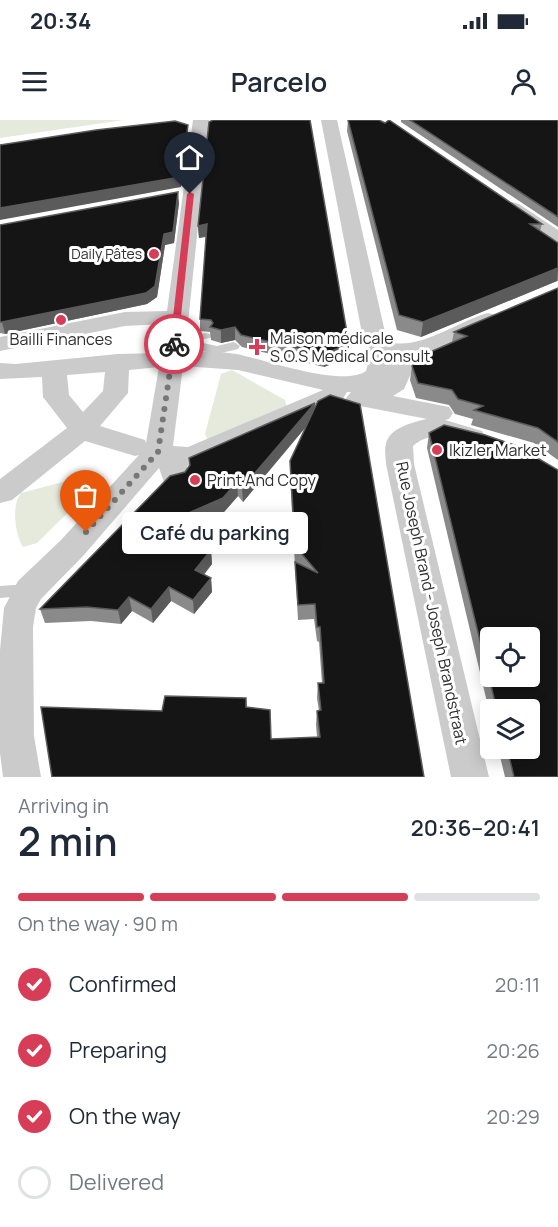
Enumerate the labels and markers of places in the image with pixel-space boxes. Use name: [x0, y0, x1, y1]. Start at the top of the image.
pin: [164, 132, 215, 194]
place label: Daily Pâtes: [71, 244, 142, 263]
marker: Daily Pâtes: [147, 247, 161, 261]
marker: Bailli Finances: [54, 313, 68, 327]
place label: Maison médicale S.O.S Medical Consult: [270, 327, 431, 367]
place label: Bailli Finances: [10, 328, 112, 350]
marker: Maison médicale S.O.S Medical Consult: [248, 338, 266, 356]
place label: Ikizler Market: [449, 439, 547, 461]
marker: Ikizler Market: [430, 443, 444, 457]
place label: Print And Copy: [207, 469, 317, 491]
pin: [60, 470, 111, 532]
marker: Print And Copy: [188, 473, 202, 487]
callout: Café du parking: [122, 511, 308, 553]

